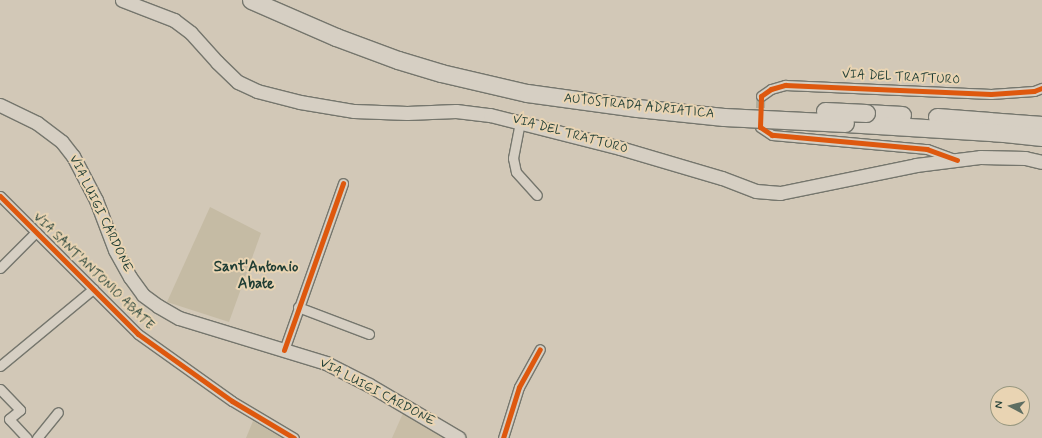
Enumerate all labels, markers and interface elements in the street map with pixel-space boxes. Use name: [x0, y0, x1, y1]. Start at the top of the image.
street label: VIA DEL TRATTURO: [843, 67, 959, 89]
street label: AUTOSTRADA ADRIATICA: [561, 91, 717, 123]
street label: VIA DEL TRATTURO: [512, 112, 628, 158]
street label: VIA LUIGI CARDONE: [65, 154, 135, 274]
street label: VIA SANT'ANTONIO ABATE: [29, 210, 157, 334]
district label: Sant'Antonio Abate: [214, 258, 298, 293]
street label: VIA LUIGI CARDONE: [318, 357, 436, 429]
north arrow: [990, 386, 1030, 426]
text: N: [992, 400, 1006, 409]

